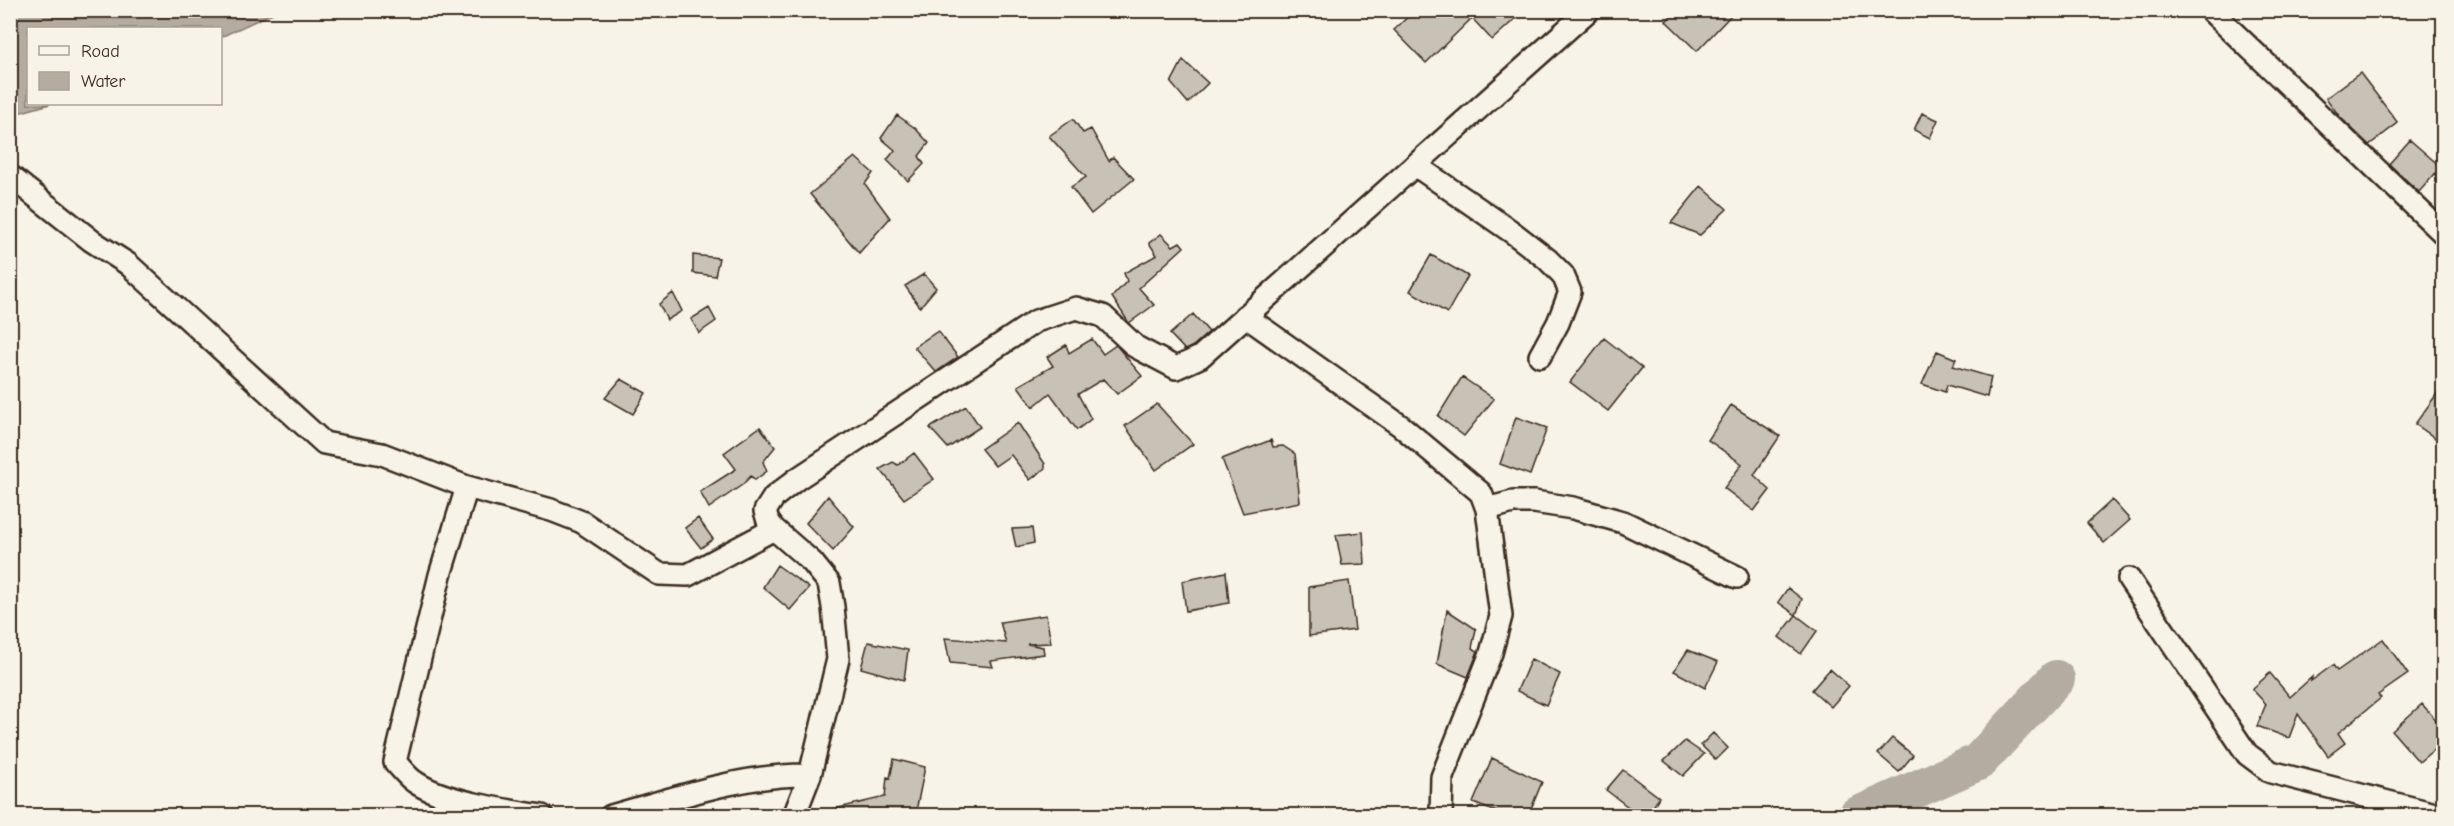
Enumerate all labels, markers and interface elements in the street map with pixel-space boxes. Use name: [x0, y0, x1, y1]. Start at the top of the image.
legend: [27, 27, 222, 105]
text: Road: [81, 41, 120, 62]
text: Water: [81, 71, 126, 92]

